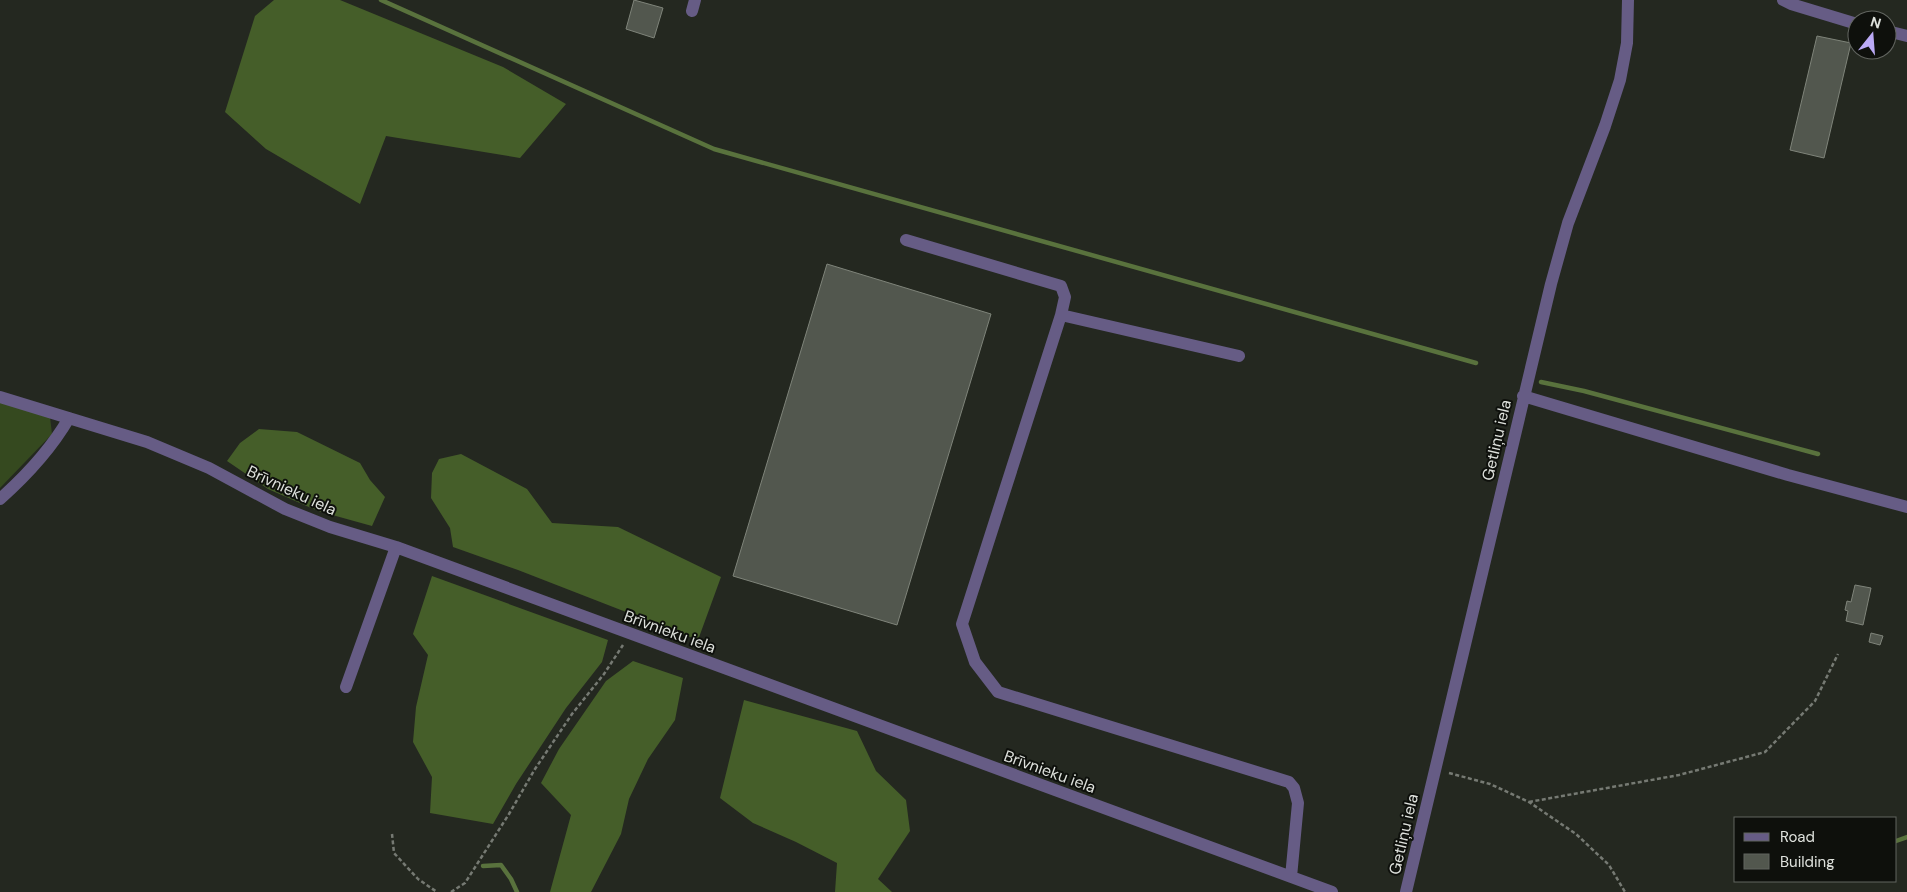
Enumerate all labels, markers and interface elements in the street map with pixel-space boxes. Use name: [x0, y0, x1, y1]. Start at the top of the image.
north arrow: [1847, 10, 1897, 60]
text: N: [1868, 12, 1883, 33]
street label: Getliņu iela: [1477, 398, 1516, 483]
street label: Brīvnieku iela: [244, 461, 340, 520]
street label: Brīvnieku iela: [621, 605, 719, 658]
street label: Brīvnieku iela: [1001, 745, 1099, 798]
street label: Getliņu iela: [1384, 792, 1423, 877]
legend: [1734, 817, 1897, 882]
text: Road: [1780, 827, 1815, 847]
text: Building: [1780, 852, 1835, 872]

